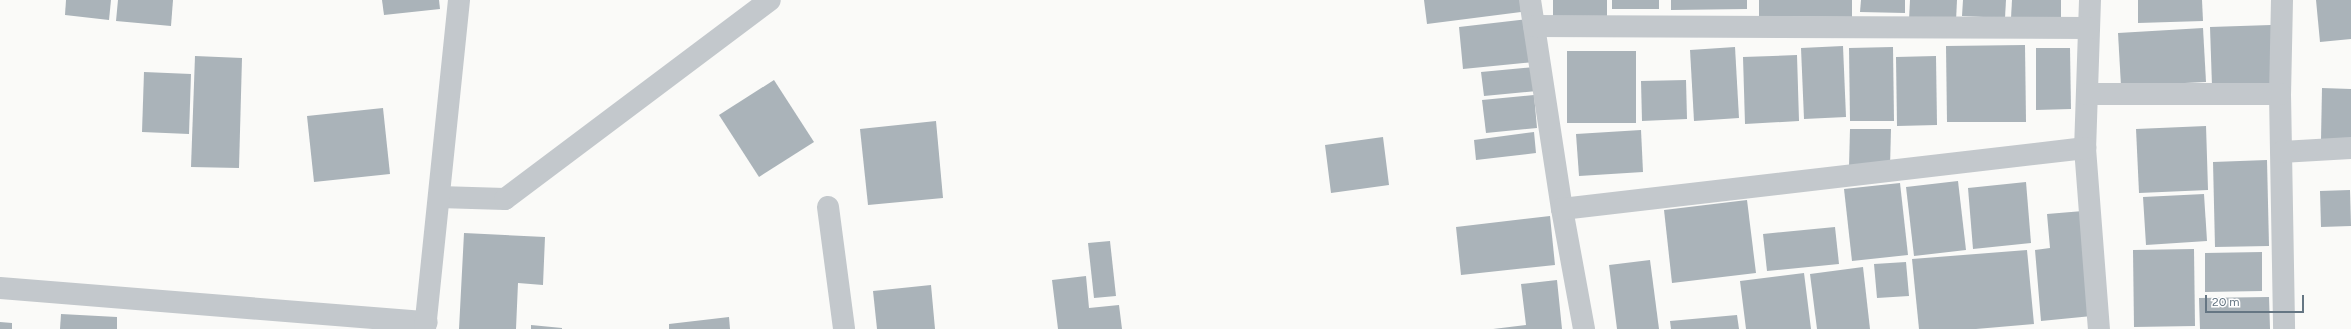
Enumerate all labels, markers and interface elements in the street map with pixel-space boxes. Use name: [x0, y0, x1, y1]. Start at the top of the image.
scale bar: [2207, 287, 2306, 313]
text: 20 m: [2212, 295, 2240, 309]

